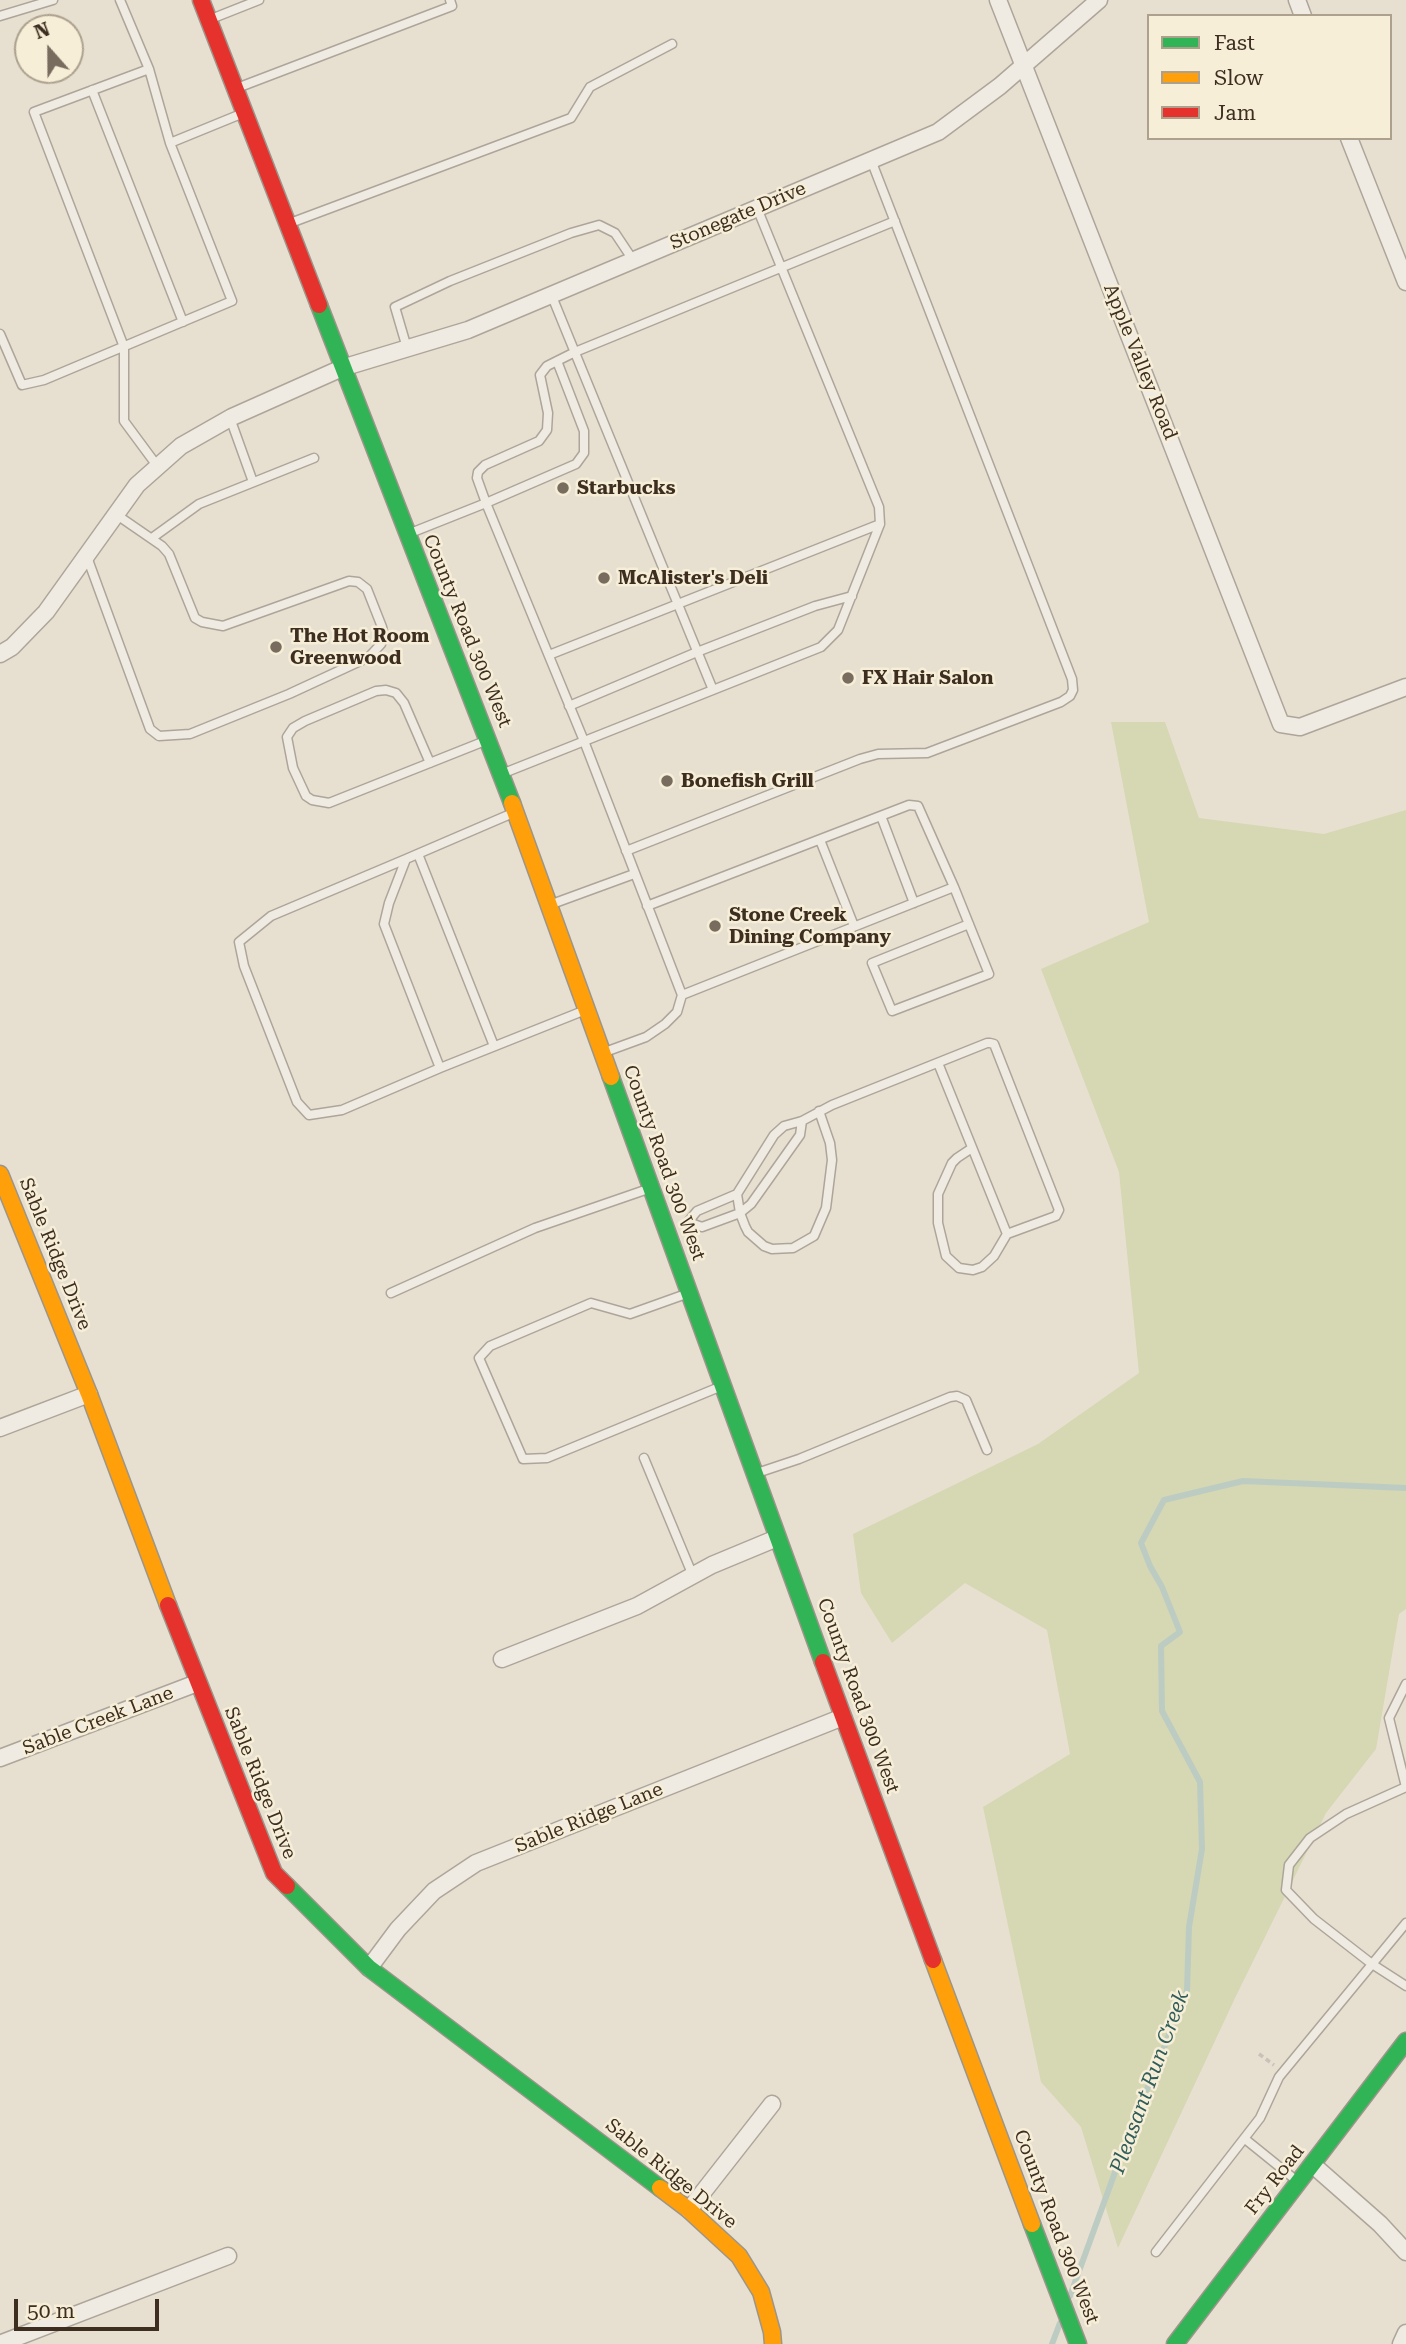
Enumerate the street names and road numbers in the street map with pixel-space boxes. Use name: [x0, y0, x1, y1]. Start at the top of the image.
street label: Stonegate Drive: [667, 177, 809, 255]
street label: Apple Valley Road: [1098, 281, 1182, 443]
street label: County Road 300 West: [418, 531, 516, 731]
street label: County Road 300 West: [618, 1062, 710, 1264]
street label: Sable Ridge Drive: [14, 1175, 96, 1333]
street label: County Road 300 West: [812, 1595, 904, 1797]
street label: Sable Creek Lane: [19, 1682, 177, 1760]
street label: Sable Ridge Drive: [219, 1704, 301, 1862]
street label: Sable Ridge Lane: [512, 1778, 666, 1858]
street label: Sable Ridge Drive: [601, 2114, 741, 2234]
street label: County Road 300 West: [1008, 2127, 1104, 2327]
street label: Fry Road: [1241, 2141, 1309, 2219]

